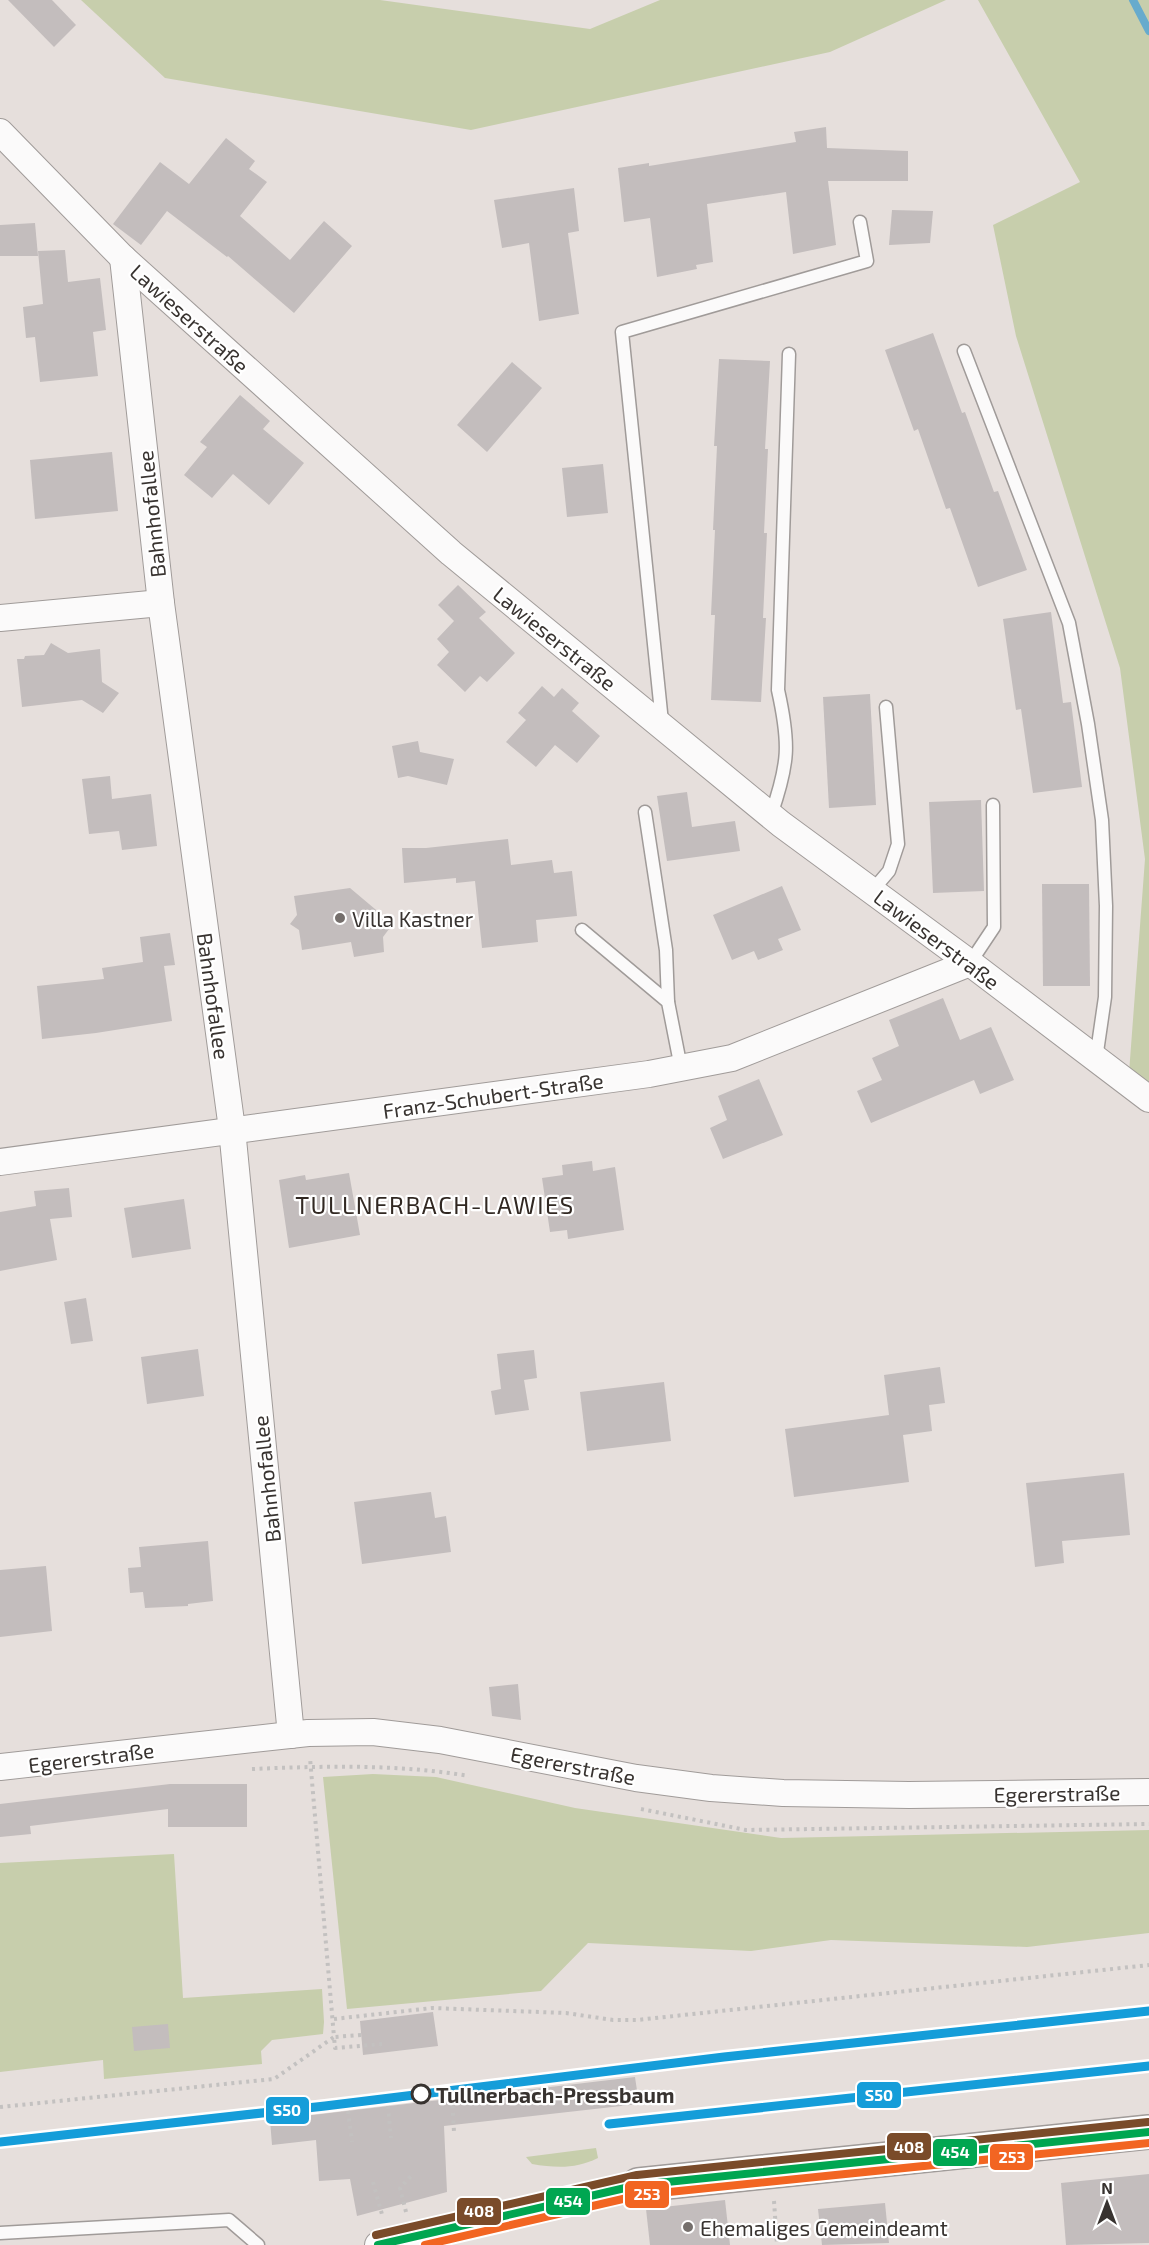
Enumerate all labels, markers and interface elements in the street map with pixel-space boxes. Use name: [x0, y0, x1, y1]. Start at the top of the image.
street label: Lawieserstraße: [126, 258, 254, 378]
street label: Bahnhofallee: [132, 449, 170, 579]
street label: Lawieserstraße: [489, 581, 621, 695]
street label: Lawieserstraße: [869, 884, 1005, 994]
place label: Villa Kastner: [352, 906, 474, 931]
marker: Villa Kastner: [333, 911, 347, 925]
street label: Bahnhofallee: [193, 931, 235, 1061]
street label: Franz-Schubert-Straße: [381, 1067, 605, 1123]
district label: TULLNERBACH-LAWIES: [295, 1190, 575, 1219]
street label: Bahnhofallee: [247, 1414, 285, 1544]
street label: Egererstraße: [27, 1737, 155, 1777]
street label: Egererstraße: [508, 1741, 638, 1789]
street label: Egererstraße: [993, 1779, 1121, 1807]
line badge: S50: [856, 2081, 902, 2109]
place label: Tullnerbach-Pressbaum: [436, 2082, 674, 2107]
marker: Tullnerbach-Pressbaum: [411, 2084, 431, 2104]
text: S50: [865, 2085, 893, 2104]
line badge: S50: [265, 2096, 310, 2125]
text: S50: [273, 2100, 301, 2119]
line badge: 408: [886, 2132, 932, 2161]
text: 408: [894, 2137, 924, 2156]
line badge: 454: [932, 2138, 978, 2167]
text: 454: [940, 2142, 970, 2161]
line badge: 253: [989, 2143, 1034, 2171]
text: 253: [998, 2147, 1026, 2166]
north arrow: [1077, 2173, 1137, 2233]
text: N: [1101, 2178, 1113, 2197]
line badge: 253: [624, 2180, 670, 2209]
text: 253: [633, 2184, 661, 2203]
line badge: 454: [545, 2187, 591, 2216]
text: 454: [553, 2191, 583, 2210]
line badge: 408: [456, 2197, 502, 2226]
text: 408: [464, 2201, 494, 2220]
place label: Ehemaliges Gemeindeamt: [700, 2215, 948, 2240]
marker: Ehemaliges Gemeindeamt: [681, 2220, 695, 2234]

